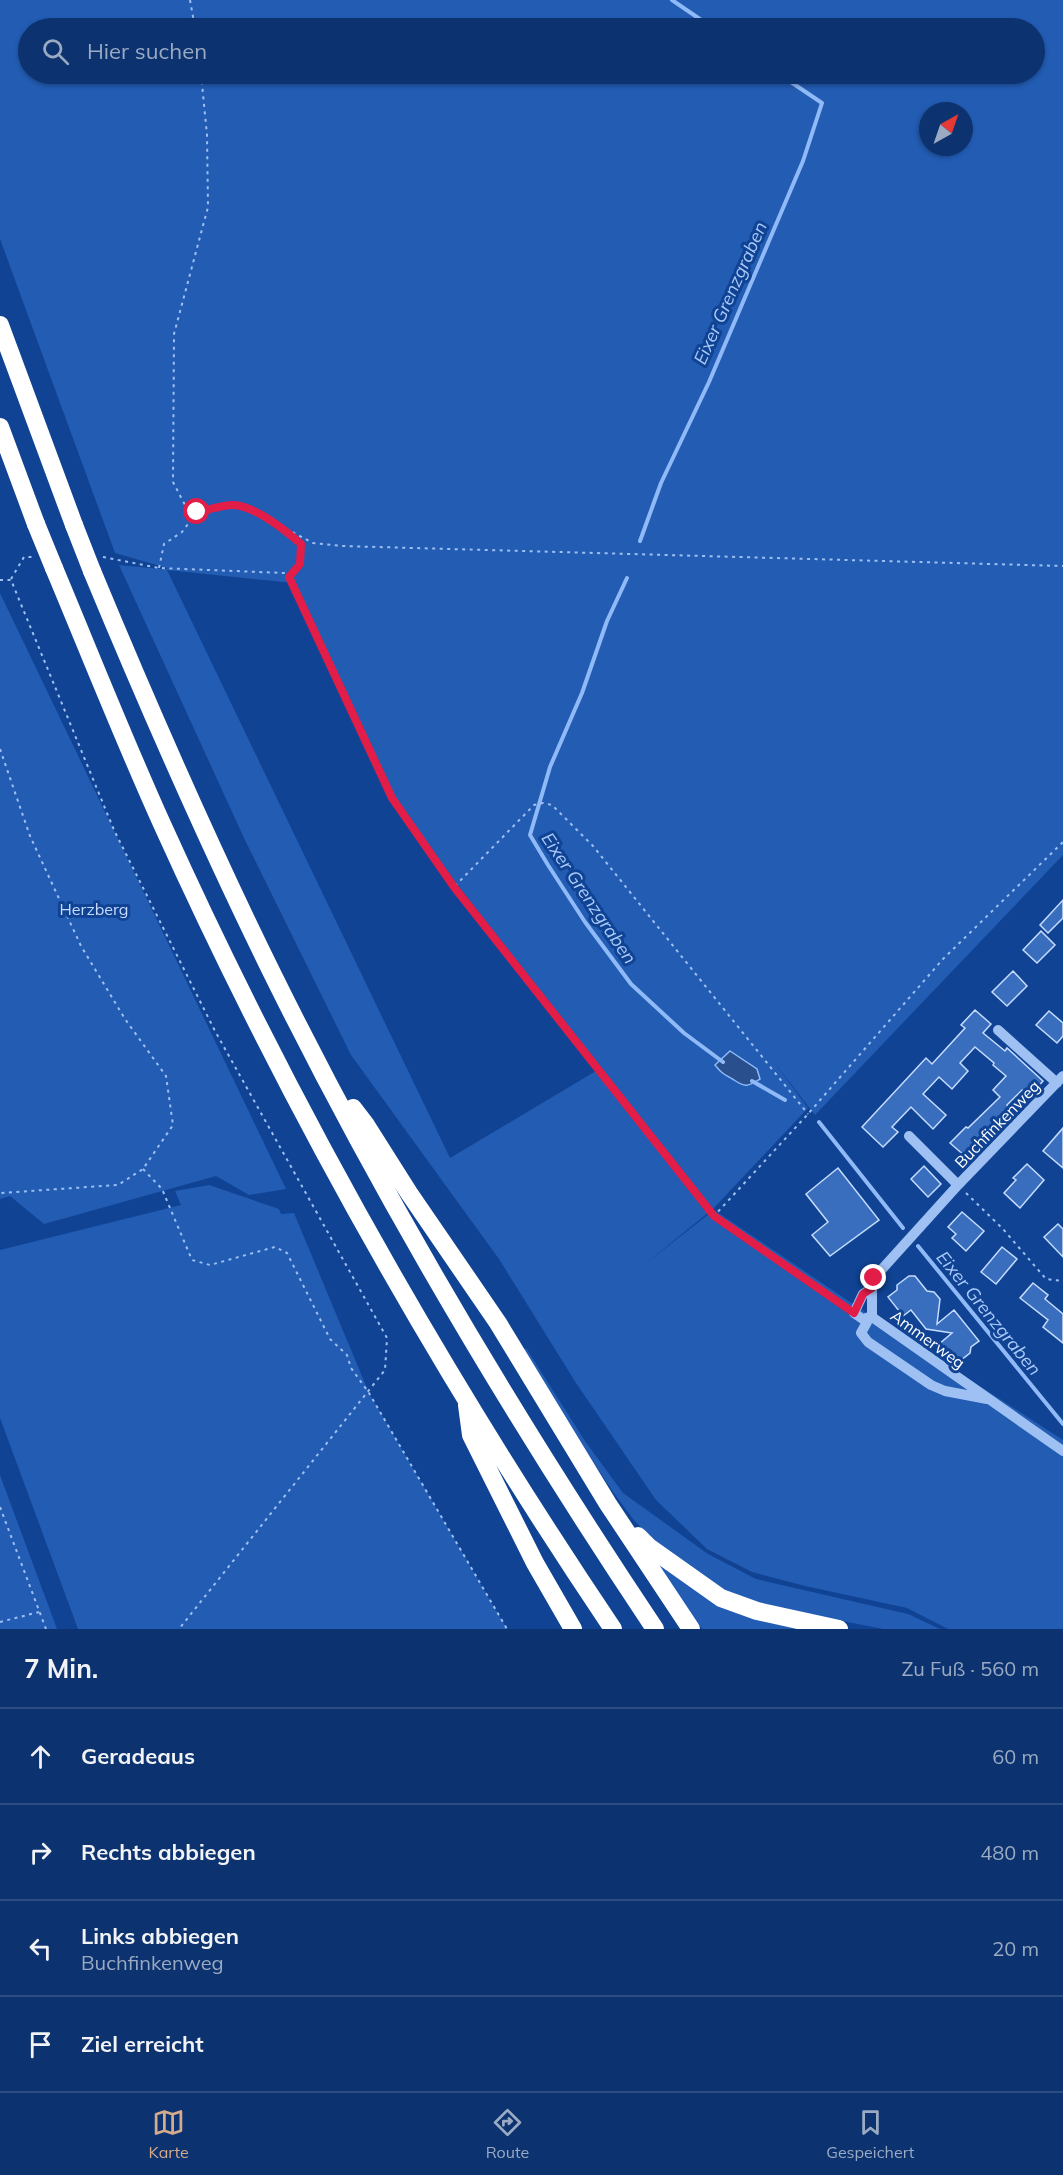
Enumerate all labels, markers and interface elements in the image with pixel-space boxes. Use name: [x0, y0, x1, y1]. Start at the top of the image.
search box: [18, 18, 1045, 84]
icon: search: [39, 35, 72, 68]
text: Hier suchen: [87, 37, 207, 65]
north arrow: [919, 102, 973, 156]
water label: Eixer Grenzgraben: [688, 218, 772, 368]
route start: [183, 498, 209, 524]
water label: Eixer Grenzgraben: [537, 828, 641, 968]
park label: Herzberg: [60, 899, 128, 919]
street label: Buchfinkenweg: [950, 1076, 1044, 1172]
water label: Eixer Grenzgraben: [932, 1246, 1046, 1380]
route end: [860, 1264, 886, 1290]
street label: Ammerweg: [887, 1305, 969, 1373]
text: 7 Min.: [24, 1652, 98, 1685]
text: Zu Fuß · 560 m: [901, 1656, 1039, 1681]
icon: ahead: [24, 1740, 57, 1773]
text: Geradeaus: [81, 1742, 195, 1770]
text: 60 m: [992, 1744, 1039, 1769]
icon: right: [24, 1836, 57, 1869]
text: Rechts abbiegen: [81, 1838, 256, 1866]
text: 480 m: [980, 1840, 1039, 1865]
text: Links abbiegen: [81, 1922, 239, 1950]
icon: left: [24, 1932, 57, 1965]
text: 20 m: [992, 1936, 1039, 1961]
text: Buchfinkenweg: [81, 1950, 224, 1975]
icon: arrive: [24, 2028, 57, 2061]
text: Ziel erreicht: [81, 2030, 204, 2058]
tab: Karte: [149, 2106, 189, 2162]
tab: Route: [486, 2106, 529, 2162]
tab: Gespeichert: [826, 2106, 914, 2162]

